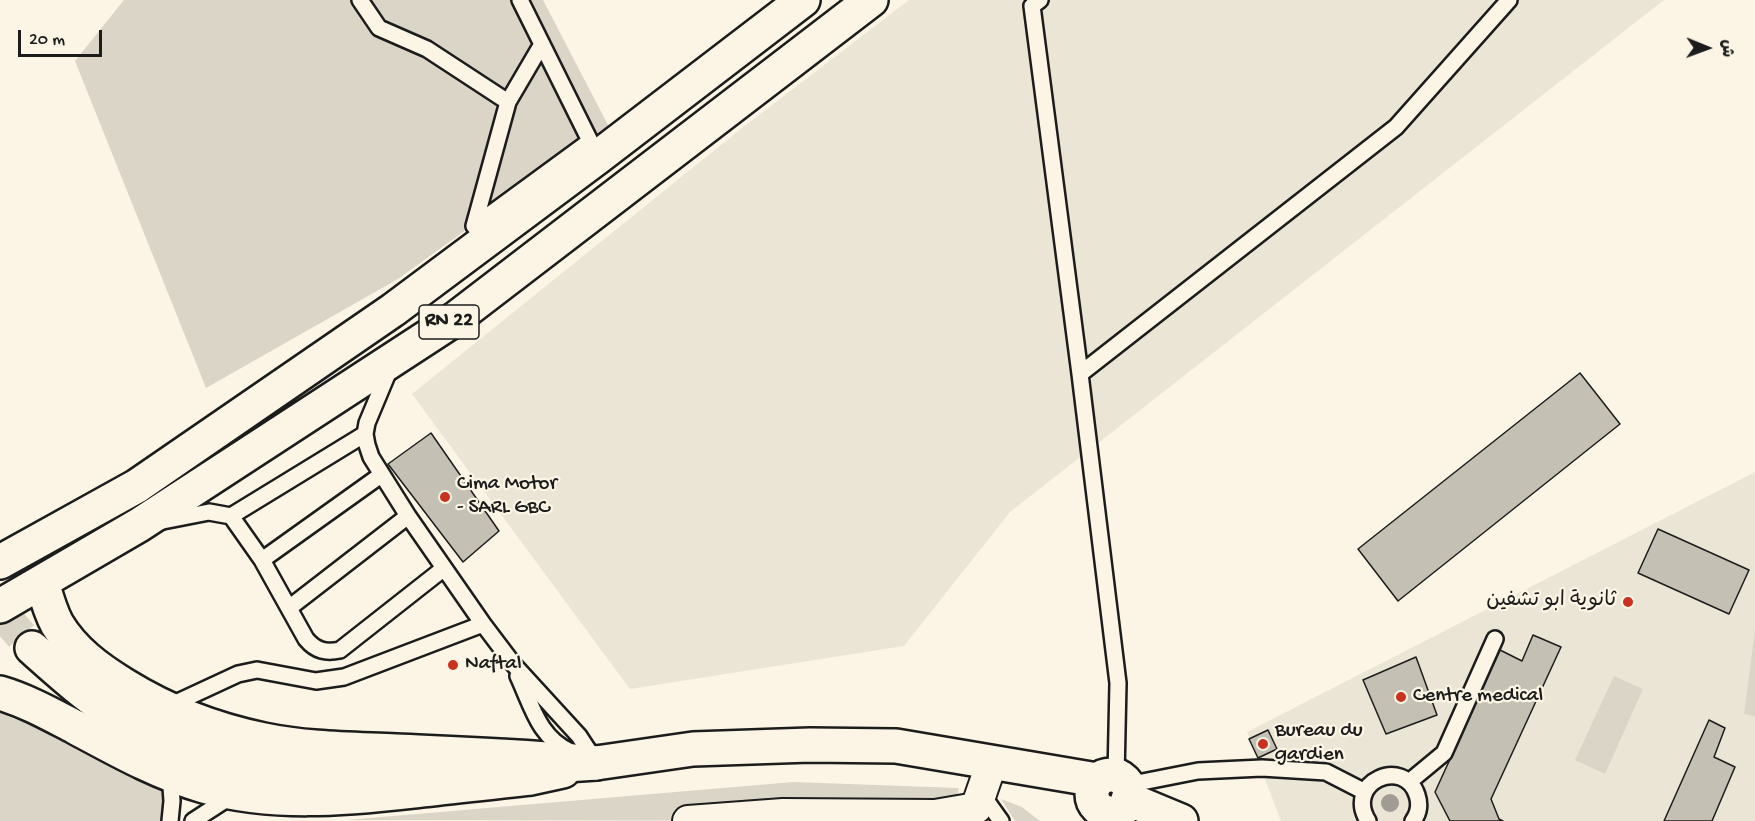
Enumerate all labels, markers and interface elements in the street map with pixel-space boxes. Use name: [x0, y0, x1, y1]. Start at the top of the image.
scale bar: [21, 18, 105, 56]
north arrow: [1677, 18, 1737, 78]
text: 20 m: [29, 30, 65, 51]
text: ش: [1716, 39, 1735, 57]
road number: RN 22: [419, 305, 479, 339]
place label: Cima Motor - SARL GBC: [457, 472, 557, 522]
marker: Cima Motor - SARL GBC: [438, 490, 452, 504]
place label: ثانوية ابو تشفين: [1486, 589, 1616, 615]
marker: ثانوية ابو تشفين: [1621, 595, 1635, 609]
place label: Naftal: [465, 652, 522, 678]
marker: Naftal: [446, 658, 460, 672]
place label: Centre medical: [1413, 684, 1543, 710]
marker: Centre medical: [1394, 690, 1408, 704]
place label: Bureau du gardien: [1275, 719, 1363, 769]
marker: Bureau du gardien: [1256, 737, 1270, 751]

